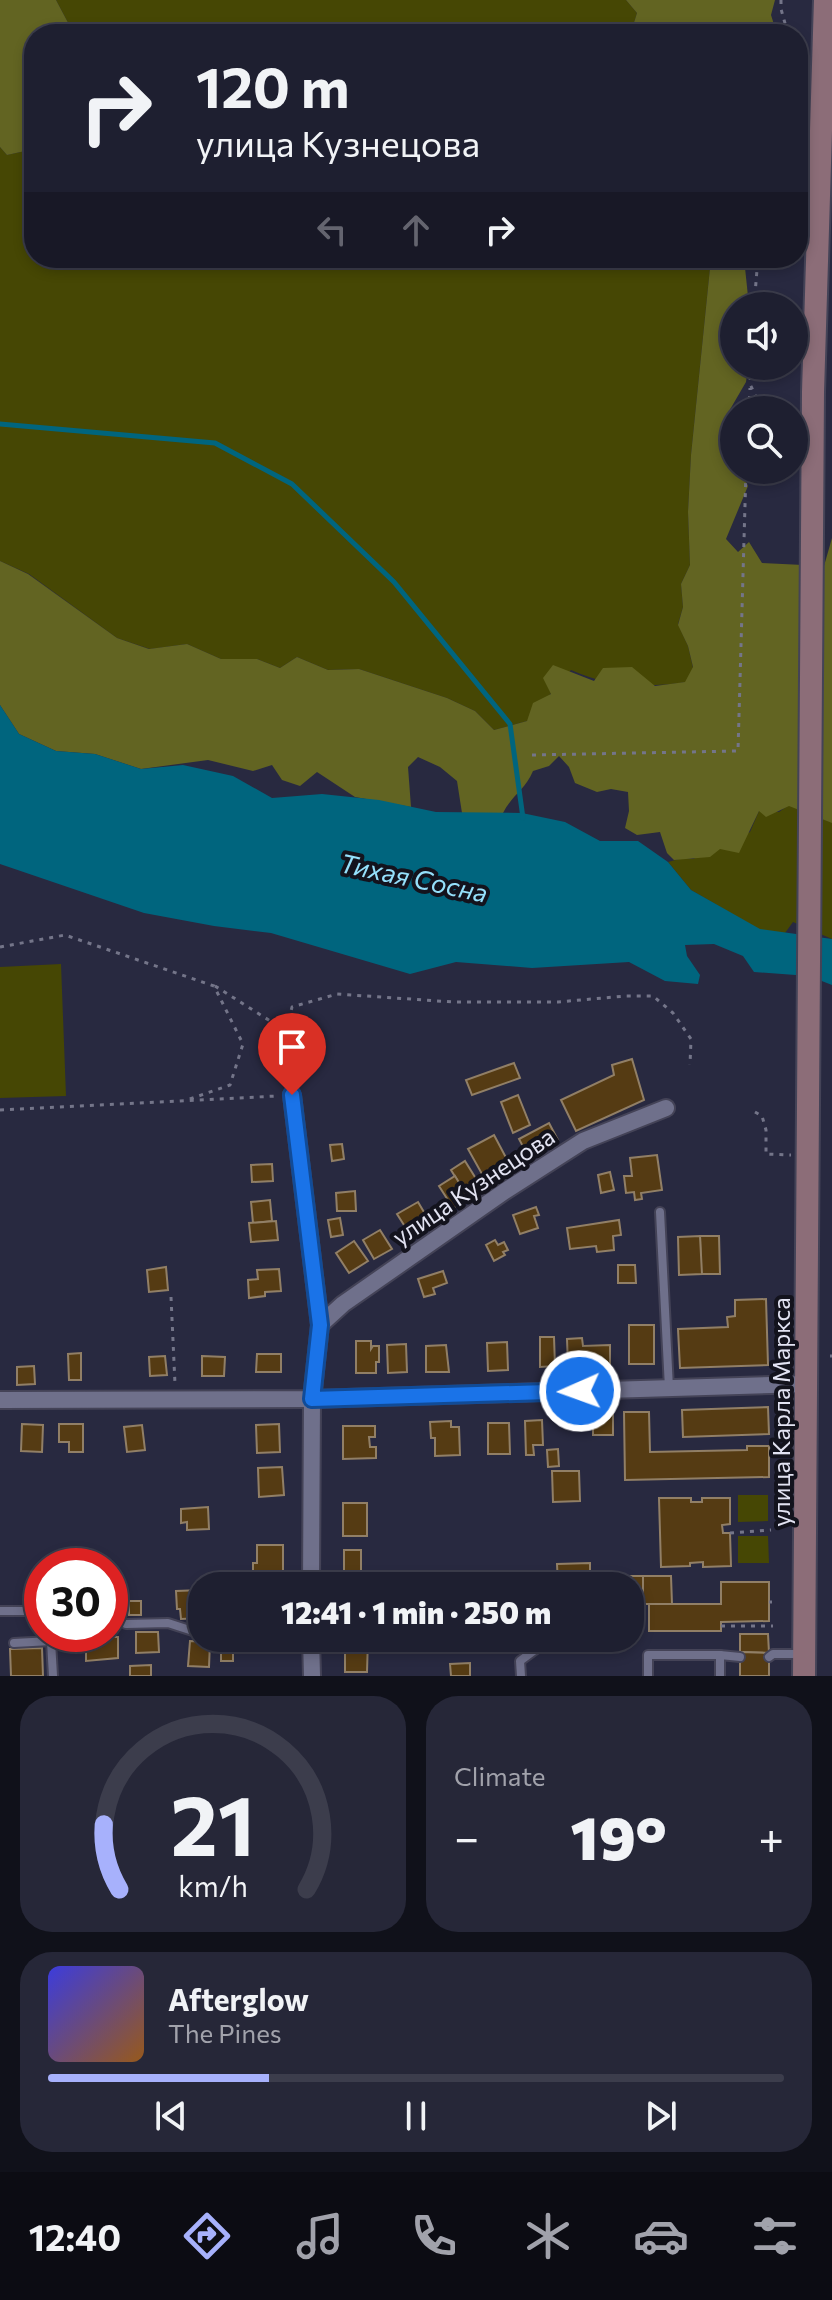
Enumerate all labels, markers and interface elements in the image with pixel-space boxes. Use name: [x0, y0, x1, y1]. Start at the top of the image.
text: 120 m: [196, 51, 350, 120]
icon: right: [64, 56, 168, 160]
text: улица Кузнецова: [196, 120, 480, 164]
icon: left: [310, 208, 354, 252]
icon: ahead: [394, 208, 438, 252]
icon: right: [478, 208, 522, 252]
map controls: [720, 292, 808, 484]
button: sound: [720, 292, 808, 380]
button: search: [720, 396, 808, 484]
water label: Тихая Сосна: [338, 846, 490, 908]
pin: [258, 1013, 326, 1095]
icon: arrive: [270, 1025, 314, 1069]
street label: улица Кузнецова: [386, 1121, 560, 1251]
street label: улица Карла Маркса: [766, 1297, 795, 1527]
position arrow: [538, 1349, 622, 1433]
speed limit sign: 30: [24, 1548, 128, 1652]
text: 12:41 · 1 min · 250 m: [281, 1593, 551, 1630]
text: Climate: [454, 1760, 546, 1791]
text: 21: [171, 1771, 255, 1873]
text: 19°: [570, 1799, 667, 1872]
text: −: [454, 1809, 479, 1863]
text: +: [758, 1809, 784, 1863]
text: km/h: [178, 1868, 248, 1903]
text: Afterglow: [168, 1980, 309, 2017]
text: The Pines: [168, 2017, 282, 2048]
icon: previous: [149, 2094, 193, 2138]
icon: pause: [394, 2094, 438, 2138]
icon: next: [639, 2094, 683, 2138]
icon: directions: [179, 2208, 235, 2264]
icon: music: [292, 2208, 348, 2264]
icon: phone: [406, 2208, 462, 2264]
icon: climate: [520, 2208, 576, 2264]
icon: car: [633, 2208, 689, 2264]
icon: filters: [747, 2208, 803, 2264]
text: 12:40: [29, 2214, 121, 2258]

